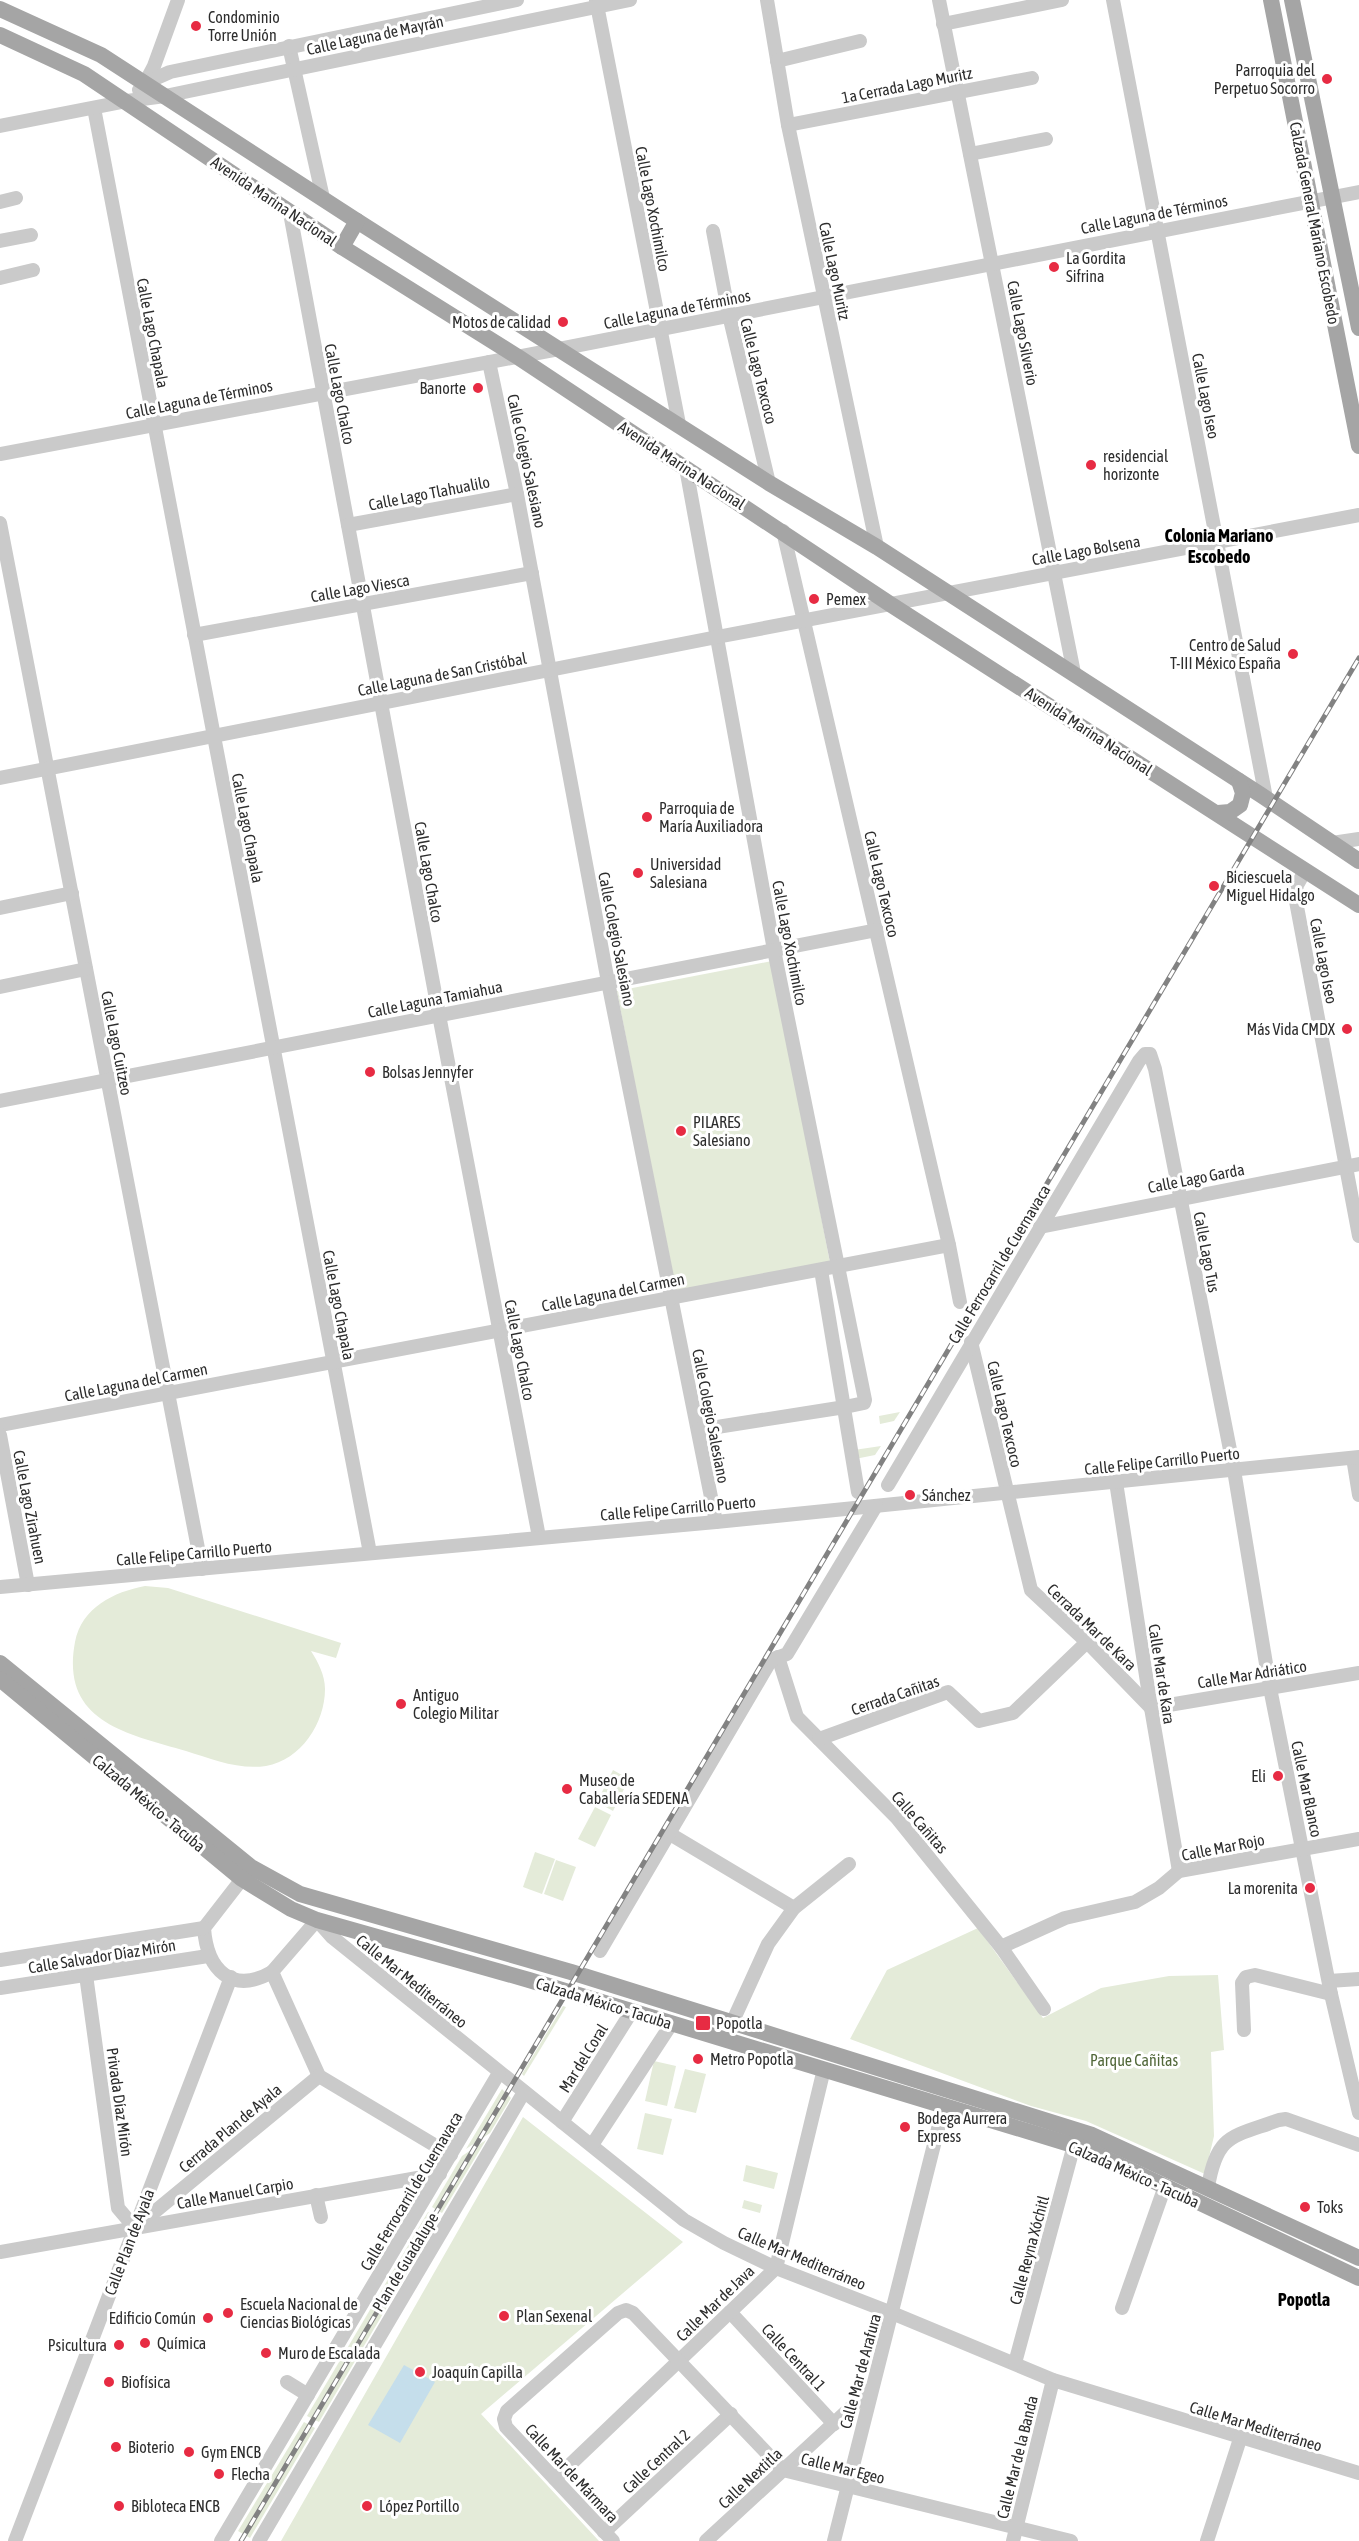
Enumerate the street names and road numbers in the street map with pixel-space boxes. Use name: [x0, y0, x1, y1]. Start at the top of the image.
street label: Calle Laguna de Mayrán: [305, 12, 445, 59]
street label: 1a Cerrada Lago Muritz: [840, 63, 974, 107]
street label: Calzada General Mariano Escobedo: [1287, 120, 1343, 326]
street label: Calle Lago Xochimilco: [631, 145, 674, 273]
street label: Avenida Marina Nacional: [208, 152, 341, 250]
street label: Calle Laguna de Términos: [1079, 191, 1230, 238]
street label: Calle Lago Muritz: [815, 220, 854, 322]
street label: Calle Lago Chapala: [133, 277, 172, 390]
street label: Calle Lago Silverio: [1003, 279, 1042, 387]
street label: Calle Laguna de Términos: [602, 286, 753, 333]
street label: Calle Lago Texcoco: [736, 316, 781, 426]
street label: Calle Lago Chalco: [320, 342, 359, 446]
street label: Calle Lago Iseo: [1188, 352, 1223, 440]
street label: Calle Laguna de Términos: [124, 376, 275, 423]
street label: Calle Colegio Salesiano: [503, 392, 550, 530]
street label: Avenida Marina Nacional: [615, 417, 749, 513]
street label: Calle Lago Tlahualilo: [367, 472, 491, 515]
street label: Calle Lago Bolsena: [1030, 532, 1142, 569]
street label: Calle Lago Viesca: [309, 570, 411, 607]
street label: Calle Laguna de San Cristóbal: [356, 649, 529, 700]
street label: Avenida Marina Nacional: [1022, 683, 1156, 779]
street label: Calle Lago Chapala: [228, 772, 267, 885]
street label: Calle Lago Chalco: [410, 820, 447, 924]
street label: Calle Lago Texcoco: [860, 829, 903, 939]
street label: Calle Colegio Salesiano: [594, 870, 639, 1008]
street label: Calle Lago Xochimilco: [768, 879, 811, 1007]
street label: Calle Lago Iseo: [1306, 917, 1341, 1005]
street label: Calle Laguna Tamiahua: [366, 977, 504, 1022]
street label: Calle Lago Cuitzeo: [97, 989, 136, 1097]
street label: Calle Lago Garda: [1146, 1160, 1246, 1197]
street label: Calle Ferrocarril de Cuernavaca: [944, 1181, 1054, 1347]
street label: Calle Lago Tus: [1189, 1210, 1224, 1294]
street label: Calle Lago Chapala: [319, 1249, 358, 1362]
street label: Calle Laguna del Carmen: [540, 1269, 686, 1316]
street label: Calle Lago Chalco: [500, 1298, 539, 1402]
street label: Calle Colegio Salesiano: [688, 1347, 733, 1485]
street label: Calle Laguna del Carmen: [63, 1359, 209, 1406]
street label: Calle Lago Texcoco: [983, 1359, 1026, 1469]
street label: Calle Felipe Carrillo Puerto: [1084, 1444, 1241, 1479]
street label: Calle Lago Zirahuen: [9, 1449, 50, 1566]
street label: Calle Felipe Carrillo Puerto: [600, 1492, 757, 1525]
street label: Calle Felipe Carrillo Puerto: [116, 1537, 273, 1570]
street label: Cerrada Mar de Kara: [1044, 1580, 1140, 1674]
street label: Calle Mar de Kara: [1145, 1623, 1179, 1725]
street label: Calle Mar Adriático: [1196, 1656, 1308, 1692]
street label: Cerrada Cañitas: [849, 1671, 942, 1718]
street label: Calle Mar Blanco: [1288, 1739, 1326, 1839]
street label: Calzada México - Tacuba: [89, 1751, 209, 1855]
street label: Calle Cañitas: [888, 1787, 952, 1857]
street label: Calle Mar Rojo: [1180, 1830, 1266, 1865]
street label: Calle Mar Mediterráneo: [353, 1931, 471, 2031]
street label: Calle Salvador Díaz Mirón: [27, 1935, 177, 1977]
street label: Calzada México - Tacuba: [534, 1974, 674, 2032]
street label: Mar del Coral: [555, 2020, 611, 2095]
street label: Privada Díaz Mirón: [103, 2046, 137, 2158]
street label: Cerrada Plan de Ayala: [175, 2080, 286, 2177]
street label: Calle Ferrocarril de Cuernavaca: [356, 2108, 466, 2274]
street label: Calzada México - Tacuba: [1066, 2137, 1202, 2211]
street label: Calle Manuel Carpio: [175, 2174, 295, 2213]
street label: Calle Plan de Ayala: [100, 2186, 158, 2298]
street label: Calle Reyna Xóchitl: [1006, 2193, 1053, 2307]
street label: Plan de Guadalupe: [368, 2209, 442, 2315]
street label: Calle Mar Mediterráneo: [735, 2223, 869, 2293]
street label: Calle Mar de Java: [672, 2261, 758, 2345]
street label: Calle Mar de Arafura: [836, 2312, 884, 2430]
street label: Calle Central 1: [758, 2320, 830, 2394]
street label: Calle Mar de la Banda: [993, 2394, 1041, 2520]
street label: Calle Mar Mediterráneo: [1188, 2397, 1324, 2455]
street label: Calle Mar de Mármara: [522, 2420, 622, 2526]
street label: Calle Central 2: [619, 2425, 693, 2497]
street label: Calle Nextitla: [715, 2444, 785, 2512]
street label: Calle Mar Egeo: [799, 2449, 887, 2488]

